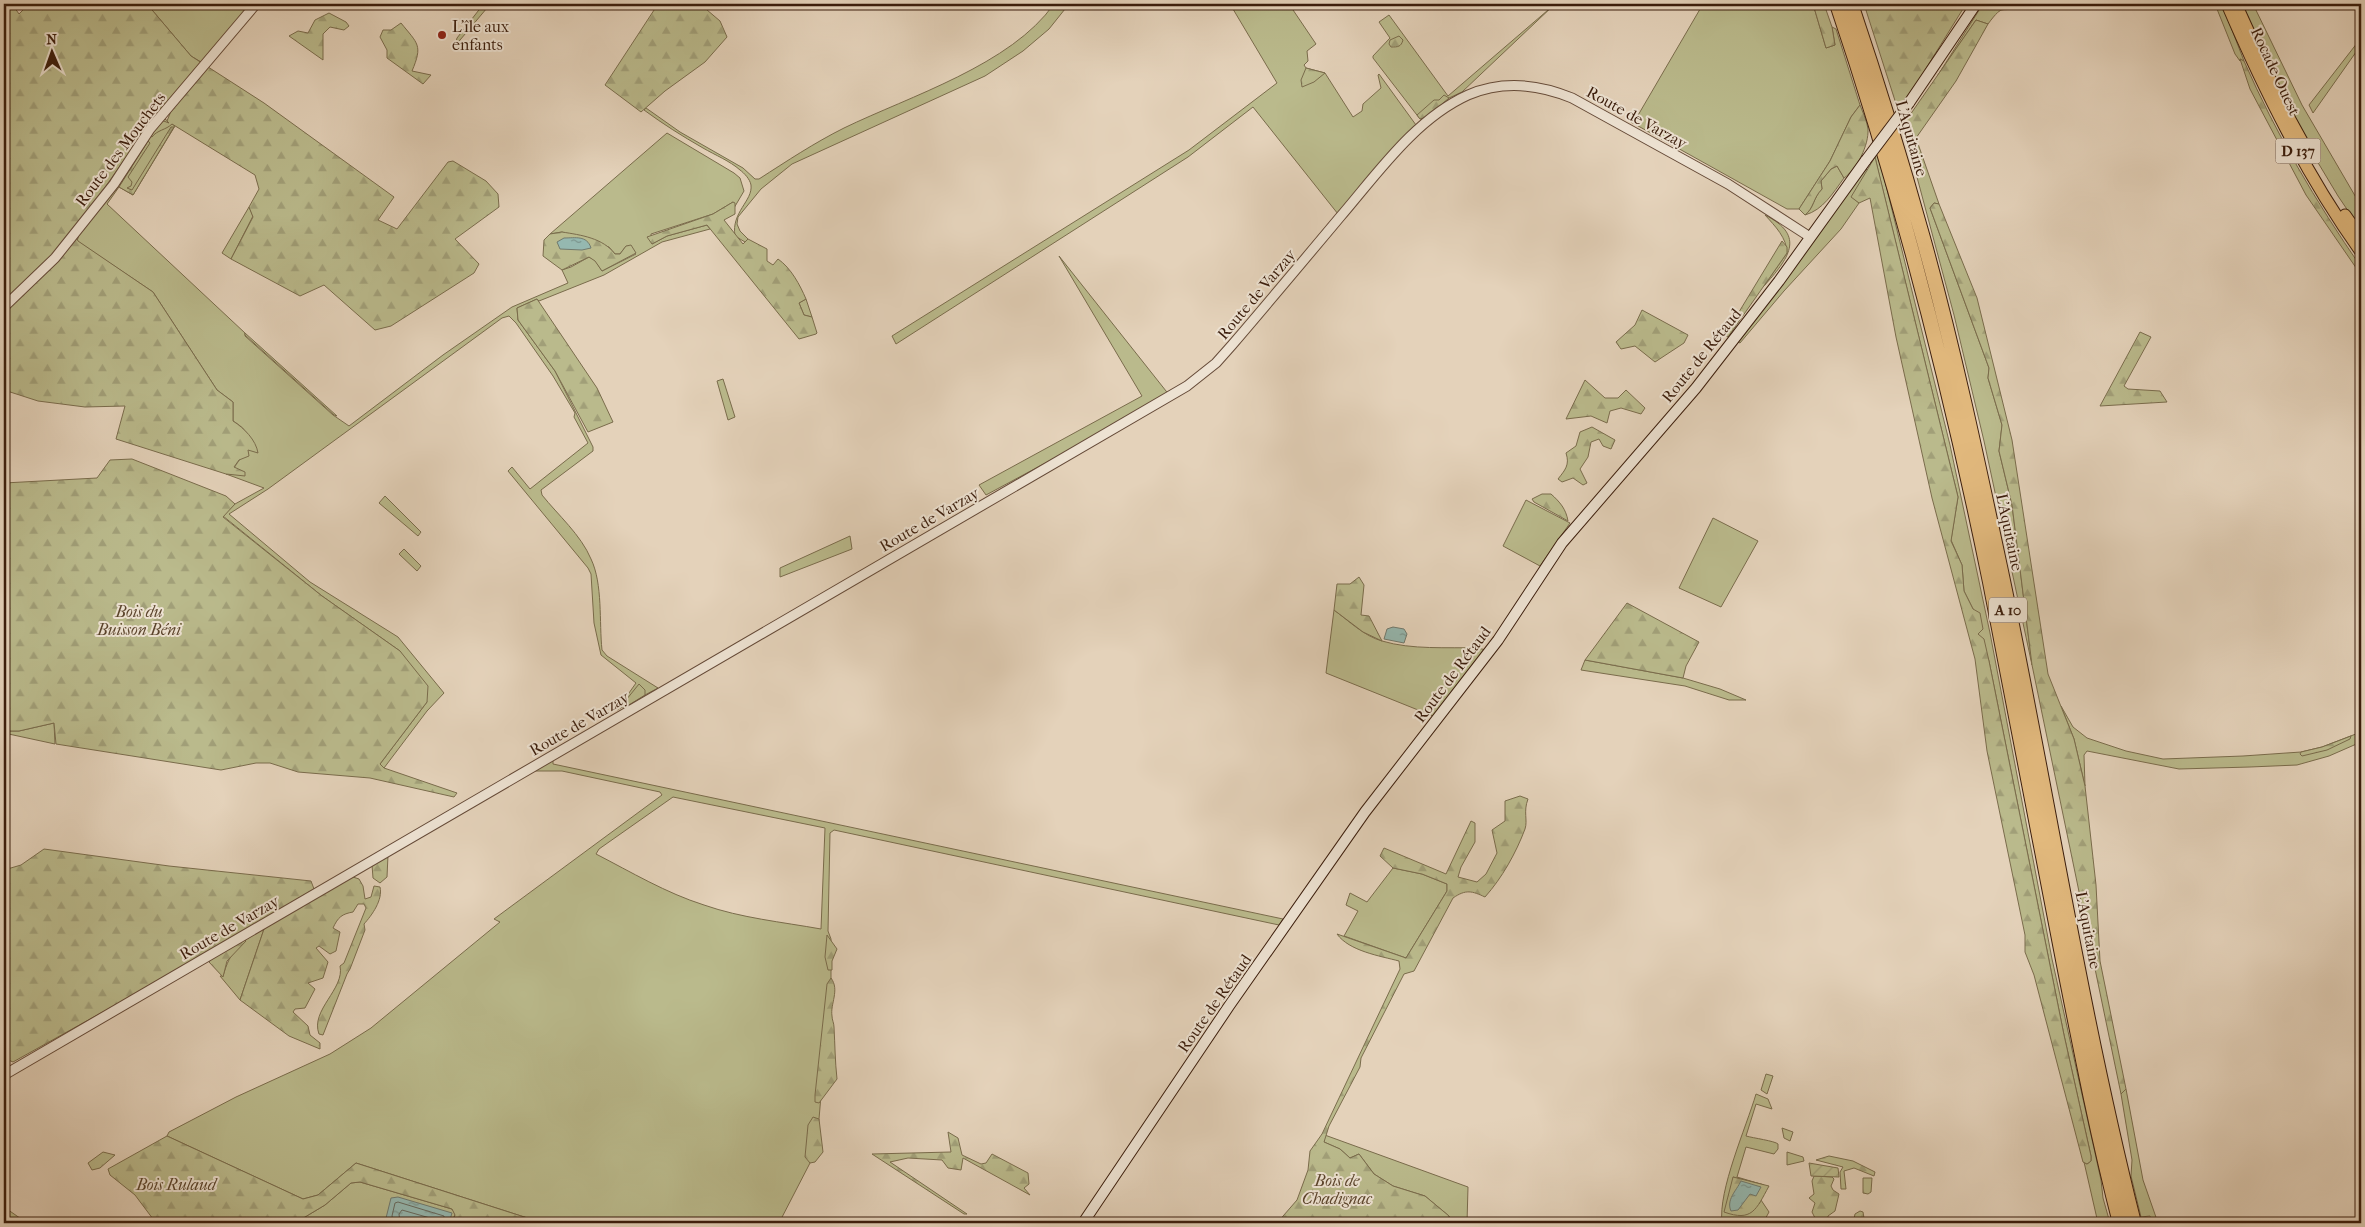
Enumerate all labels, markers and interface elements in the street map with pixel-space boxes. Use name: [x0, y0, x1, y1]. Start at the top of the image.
place label: L'île aux enfants: [452, 17, 510, 54]
street label: Rocade Ouest: [2247, 24, 2304, 119]
north arrow: [28, 28, 78, 78]
marker: L'île aux enfants: [436, 29, 448, 41]
text: N: [46, 31, 58, 48]
street label: Route de Varzay: [1583, 82, 1691, 153]
street label: Route des Mouchets: [71, 88, 170, 210]
street label: L'Aquitaine: [1892, 98, 1932, 179]
road number: D 137: [2276, 138, 2320, 164]
street label: Route de Varzay: [1213, 245, 1300, 343]
street label: Route de Rétaud: [1658, 304, 1745, 406]
street label: Route de Varzay: [876, 483, 983, 556]
street label: L'Aquitaine: [1992, 492, 2027, 573]
road number: A 10: [1989, 598, 2027, 622]
park label: Bois du Buisson Béni: [96, 602, 182, 639]
street label: Route de Rétaud: [1410, 622, 1495, 726]
street label: Route de Varzay: [526, 687, 633, 760]
street label: L'Aquitaine: [2072, 890, 2105, 971]
street label: Route de Varzay: [176, 891, 283, 964]
street label: Route de Rétaud: [1173, 950, 1255, 1056]
park label: Bois de Chadignac: [1302, 1171, 1373, 1208]
park label: Bois Rulaud: [135, 1175, 218, 1194]

